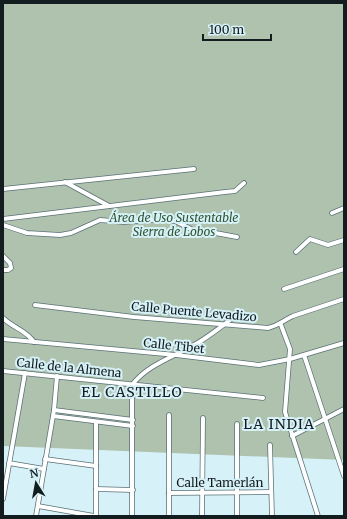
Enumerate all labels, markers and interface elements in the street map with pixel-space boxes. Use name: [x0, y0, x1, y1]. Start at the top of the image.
scale bar: [203, 16, 271, 42]
text: 100 m: [209, 22, 244, 37]
park label: Área de Uso Sustentable Sierra de Lobos: [109, 210, 238, 239]
street label: Calle Puente Levadizo: [131, 299, 257, 324]
street label: Calle Tibet: [143, 335, 206, 356]
street label: Calle de la Almena: [16, 355, 123, 381]
district label: EL CASTILLO: [81, 383, 183, 401]
district label: LA INDIA: [243, 415, 315, 433]
north arrow: [16, 463, 56, 503]
text: N: [28, 465, 40, 481]
street label: Calle Tamerlán: [177, 475, 263, 490]

